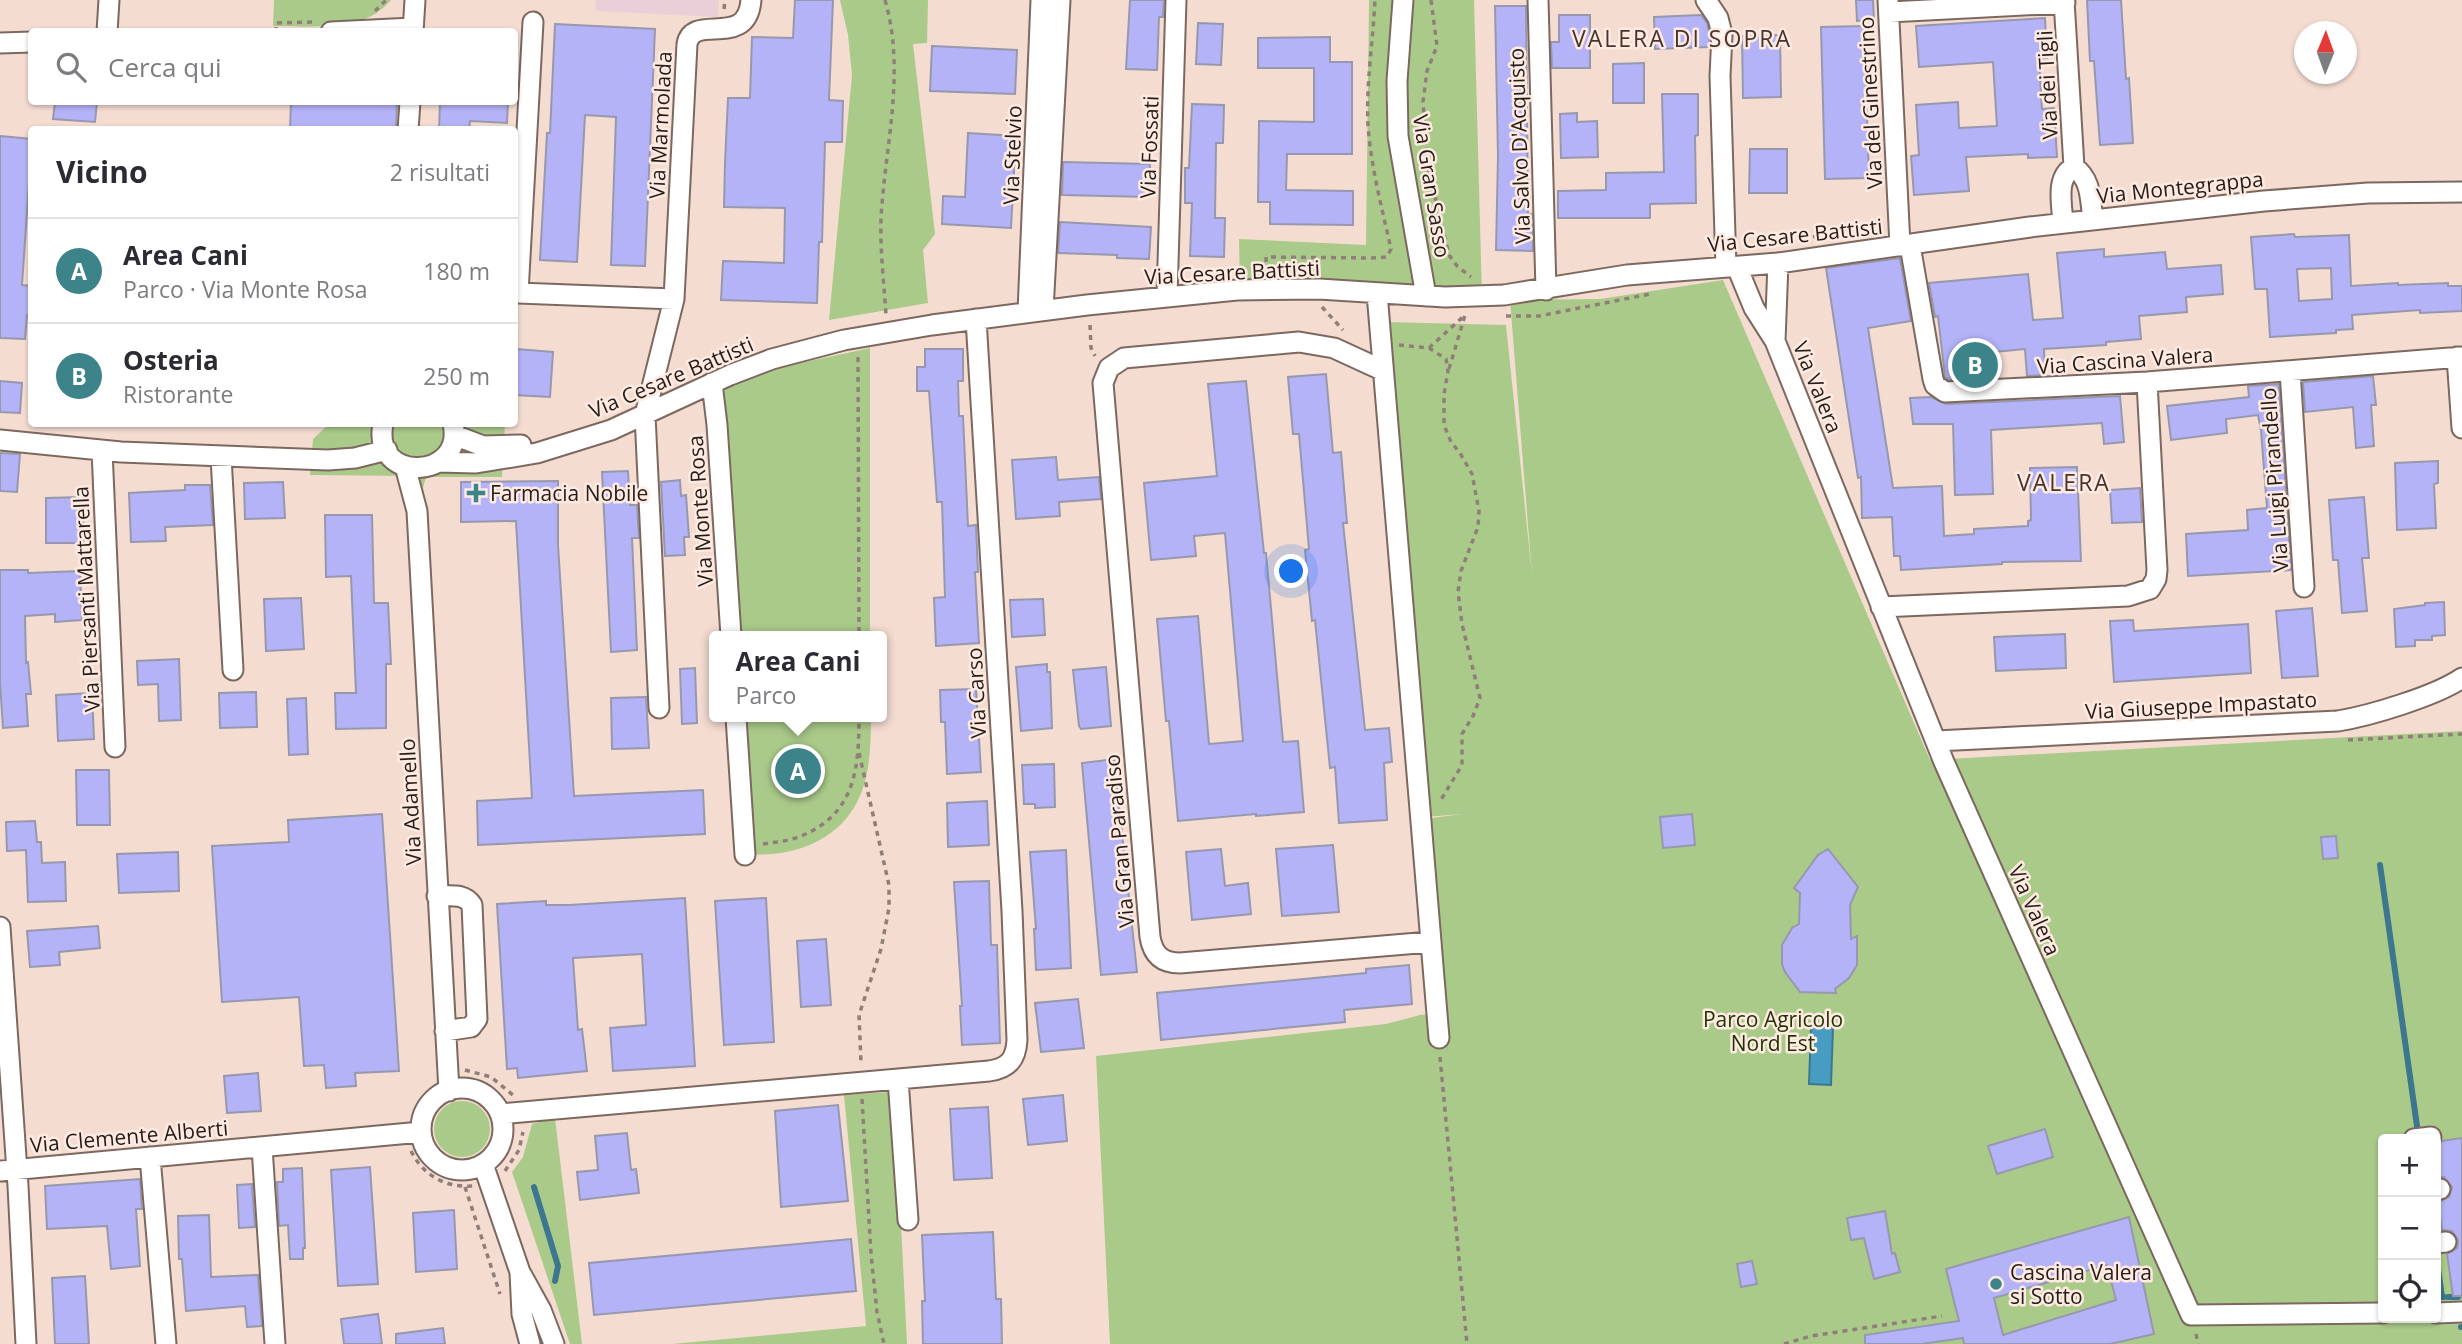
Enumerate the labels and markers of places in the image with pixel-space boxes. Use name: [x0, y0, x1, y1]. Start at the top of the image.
pin: B: [1952, 339, 1998, 391]
place label: Farmacia Nobile: [490, 479, 648, 507]
marker: Farmacia Nobile: [468, 485, 484, 501]
pin: A: [775, 745, 821, 797]
place label: Cascina Valera si Sotto: [2010, 1258, 2152, 1310]
marker: Cascina Valera si Sotto: [1988, 1276, 2004, 1292]

